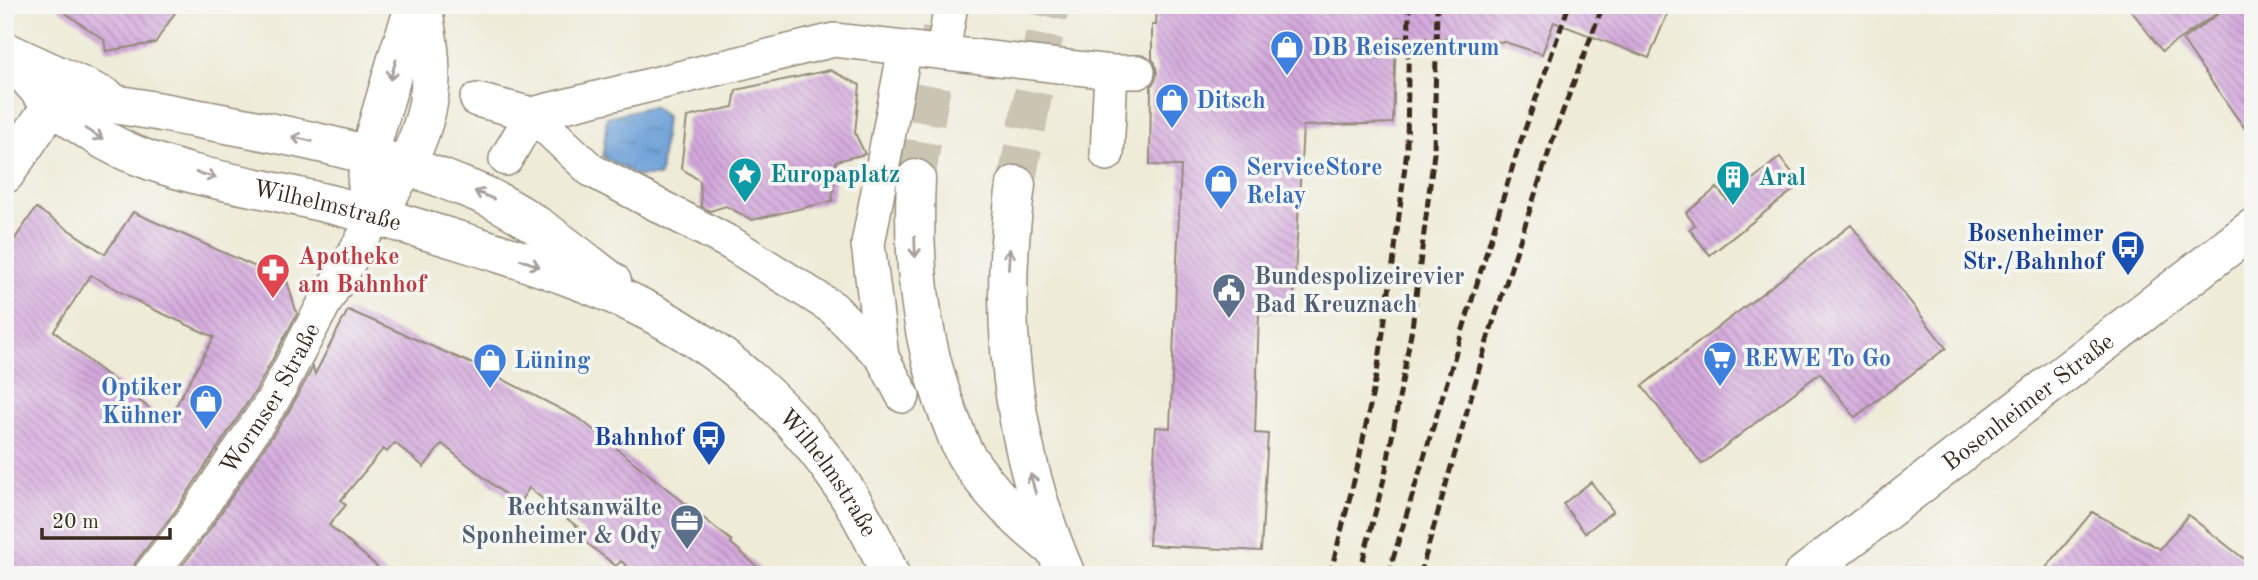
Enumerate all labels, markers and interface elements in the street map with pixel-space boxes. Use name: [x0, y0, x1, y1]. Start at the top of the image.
shop icon: DB Reisezentrum: [1268, 28, 1306, 77]
place label: DB Reisezentrum: [1312, 37, 1500, 61]
one-way arrow: [386, 59, 399, 81]
shop icon: Ditsch: [1153, 81, 1191, 130]
place label: Ditsch: [1196, 90, 1266, 114]
one-way arrow: [83, 127, 103, 141]
one-way arrow: [291, 132, 314, 146]
place icon: Europaplatz: [726, 155, 764, 204]
place label: ServiceStore Relay: [1246, 157, 1382, 209]
building icon: Aral: [1714, 158, 1752, 207]
shop icon: ServiceStore Relay: [1202, 162, 1240, 211]
place label: Europaplatz: [770, 164, 900, 188]
place label: Aral: [1758, 167, 1806, 191]
one-way arrow: [194, 169, 216, 182]
street label: Wilhelmstraße: [251, 177, 404, 237]
one-way arrow: [474, 188, 495, 201]
place label: Bosenheimer Str./Bahnhof: [1962, 223, 2106, 275]
bus stop icon: Bosenheimer Str./Bahnhof: [2109, 228, 2147, 277]
one-way arrow: [909, 235, 922, 258]
place label: Apotheke am Bahnhof: [298, 246, 428, 298]
one-way arrow: [1002, 248, 1015, 271]
pharmacy icon: Apotheke am Bahnhof: [254, 251, 292, 300]
one-way arrow: [518, 258, 540, 270]
place label: Bundespolizeirevier Bad Kreuznach: [1254, 266, 1465, 318]
public building icon: Bundespolizeirevier Bad Kreuznach: [1210, 271, 1248, 320]
street label: Wormser Straße: [217, 320, 325, 479]
street label: Bosenheimer Straße: [1939, 330, 2119, 476]
supermarket icon: REWE To Go: [1701, 339, 1739, 388]
shop icon: Lüning: [471, 341, 509, 390]
place label: REWE To Go: [1744, 348, 1891, 372]
place label: Lüning: [514, 350, 591, 374]
place label: Optiker Kühner: [101, 377, 182, 429]
shop icon: Optiker Kühner: [187, 382, 225, 431]
street label: Wilhelmstraße: [773, 405, 880, 541]
bus stop icon: Bahnhof: [690, 418, 728, 467]
place label: Bahnhof: [594, 427, 686, 451]
one-way arrow: [1026, 473, 1039, 496]
scale bar: [42, 496, 170, 540]
place label: Rechtsanwälte Sponheimer & Ody: [461, 497, 662, 549]
office icon: Rechtsanwälte Sponheimer & Ody: [668, 502, 706, 551]
text: 20 m: [52, 512, 99, 533]

